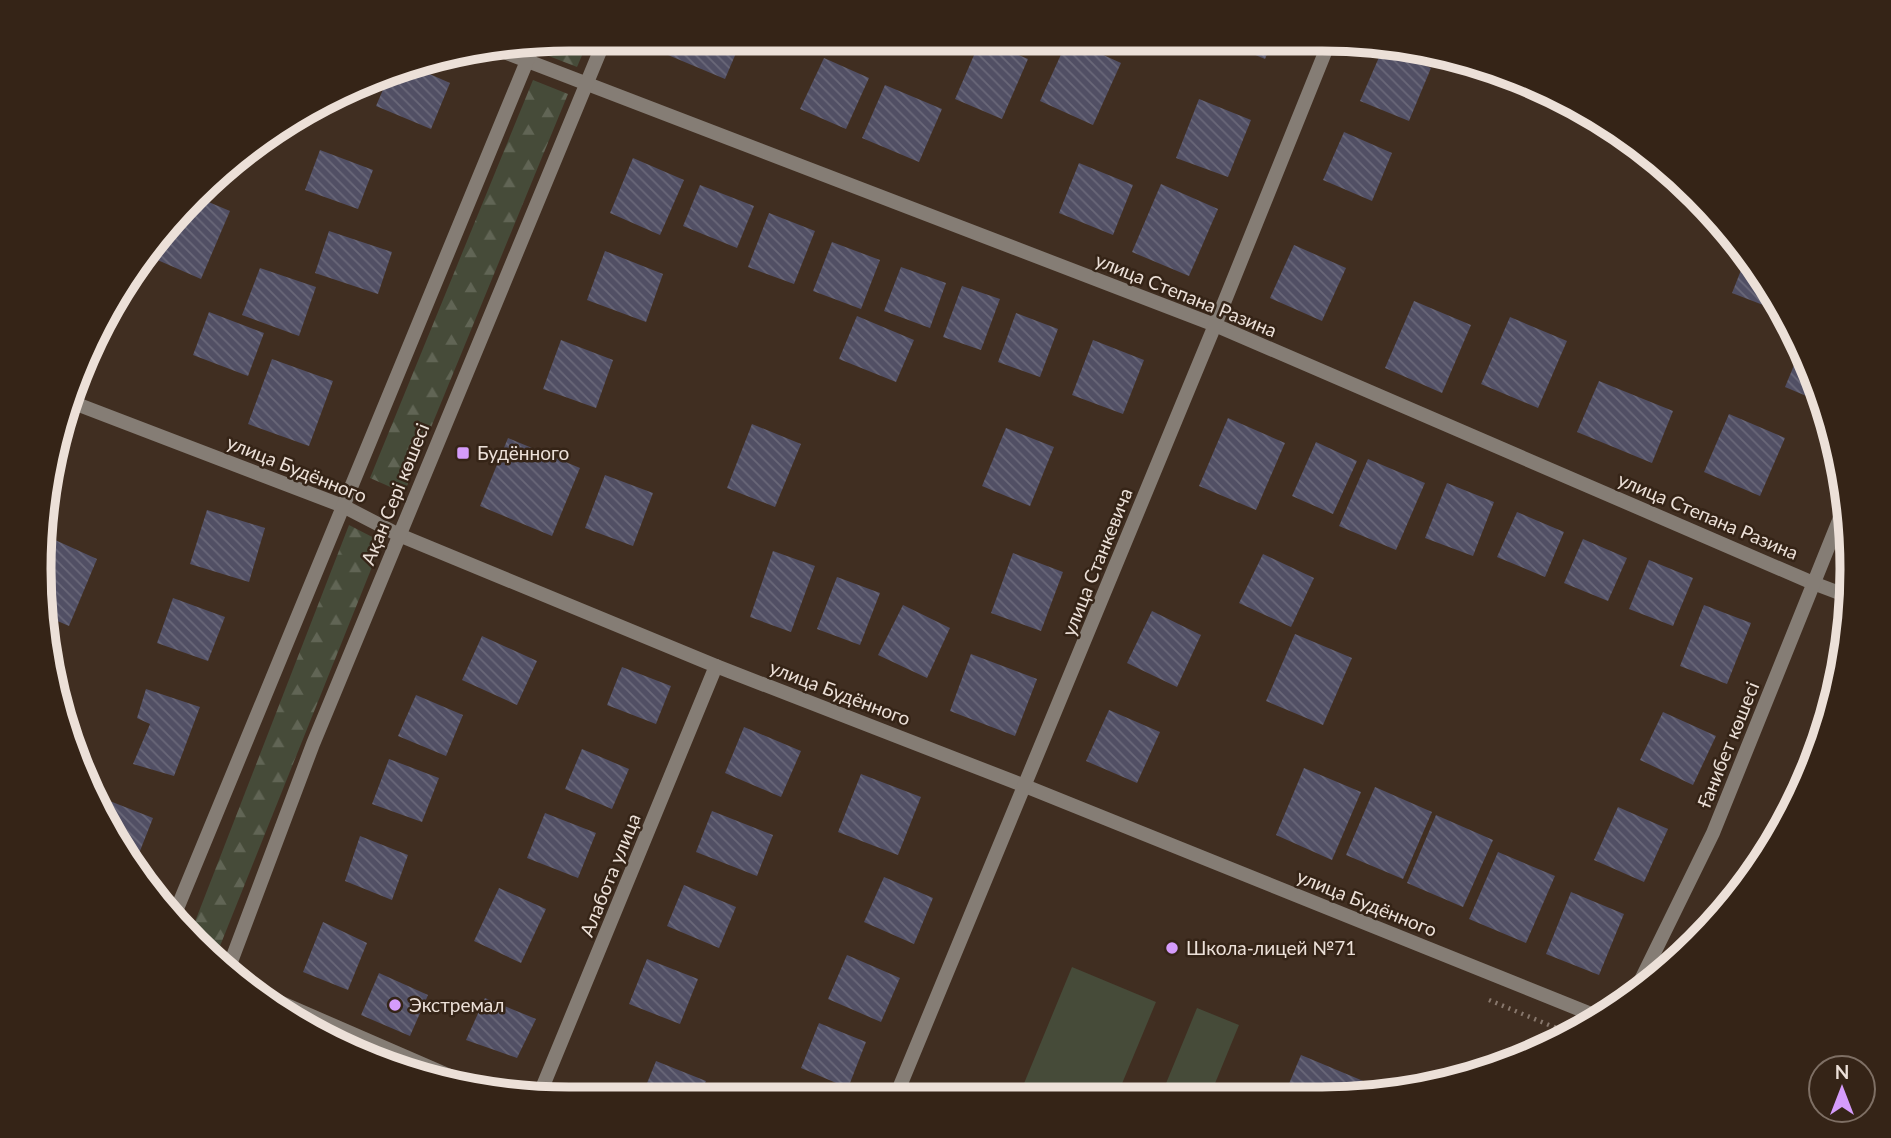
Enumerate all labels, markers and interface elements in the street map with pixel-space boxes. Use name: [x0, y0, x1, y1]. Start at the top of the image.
street label: улица Степана Разина: [1092, 248, 1280, 341]
street label: Ақан Сері көшесі: [356, 420, 433, 568]
street label: улица Будённого: [224, 430, 371, 507]
place label: Будённого: [477, 441, 569, 464]
marker: Будённого: [455, 445, 471, 461]
street label: улица Степана Разина: [1615, 467, 1802, 564]
street label: улица Станкевича: [1056, 484, 1137, 639]
street label: улица Будённого: [767, 655, 914, 730]
street label: Ғанибет көшесі: [1692, 678, 1763, 812]
street label: Алабота улица: [574, 810, 645, 940]
street label: улица Будённого: [1294, 864, 1441, 941]
place label: Школа-лицей №71: [1186, 936, 1356, 959]
marker: Школа-лицей №71: [1164, 940, 1180, 956]
place label: Экстремал: [409, 993, 504, 1016]
marker: Экстремал: [387, 997, 403, 1013]
north arrow: [1807, 1054, 1877, 1124]
text: N: [1835, 1060, 1849, 1083]

